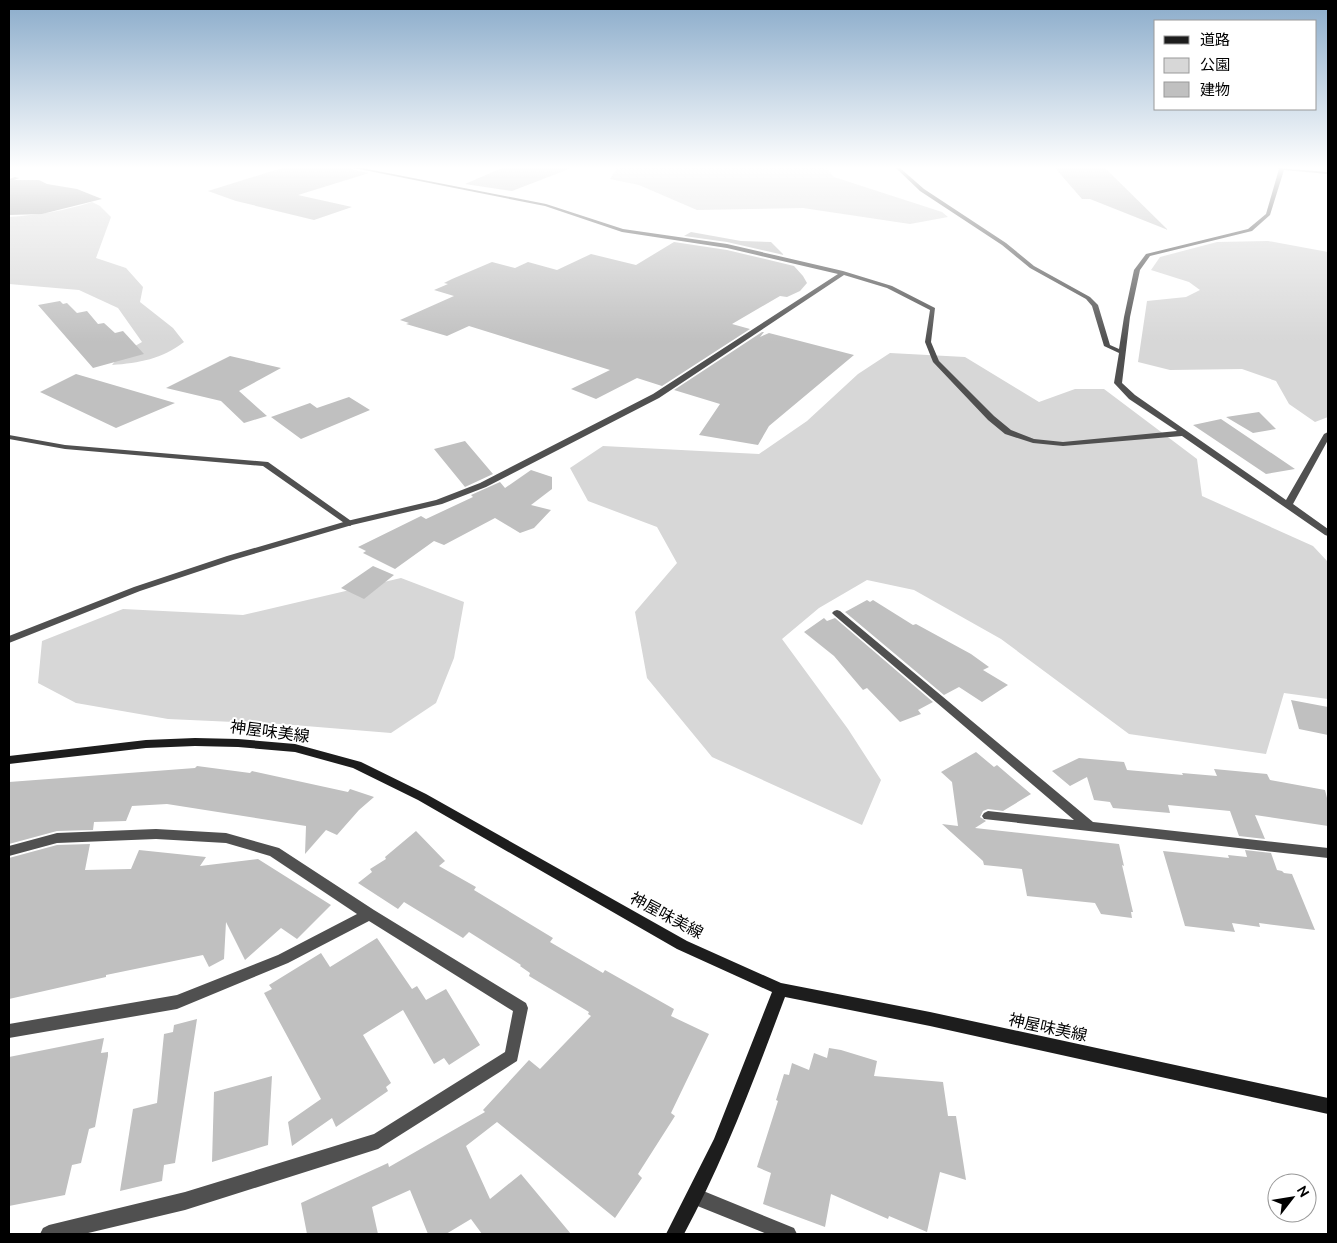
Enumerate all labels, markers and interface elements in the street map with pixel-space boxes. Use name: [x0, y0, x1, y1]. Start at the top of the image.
legend: [1154, 20, 1317, 110]
text: 道路: [1200, 31, 1230, 48]
text: 公園: [1200, 56, 1230, 73]
text: 建物: [1200, 81, 1230, 98]
street label: 神屋味美線: [229, 717, 311, 745]
street label: 神屋味美線: [627, 888, 707, 942]
street label: 神屋味美線: [1007, 1010, 1089, 1044]
north arrow: [1267, 1173, 1317, 1223]
text: N: [1294, 1183, 1313, 1200]

